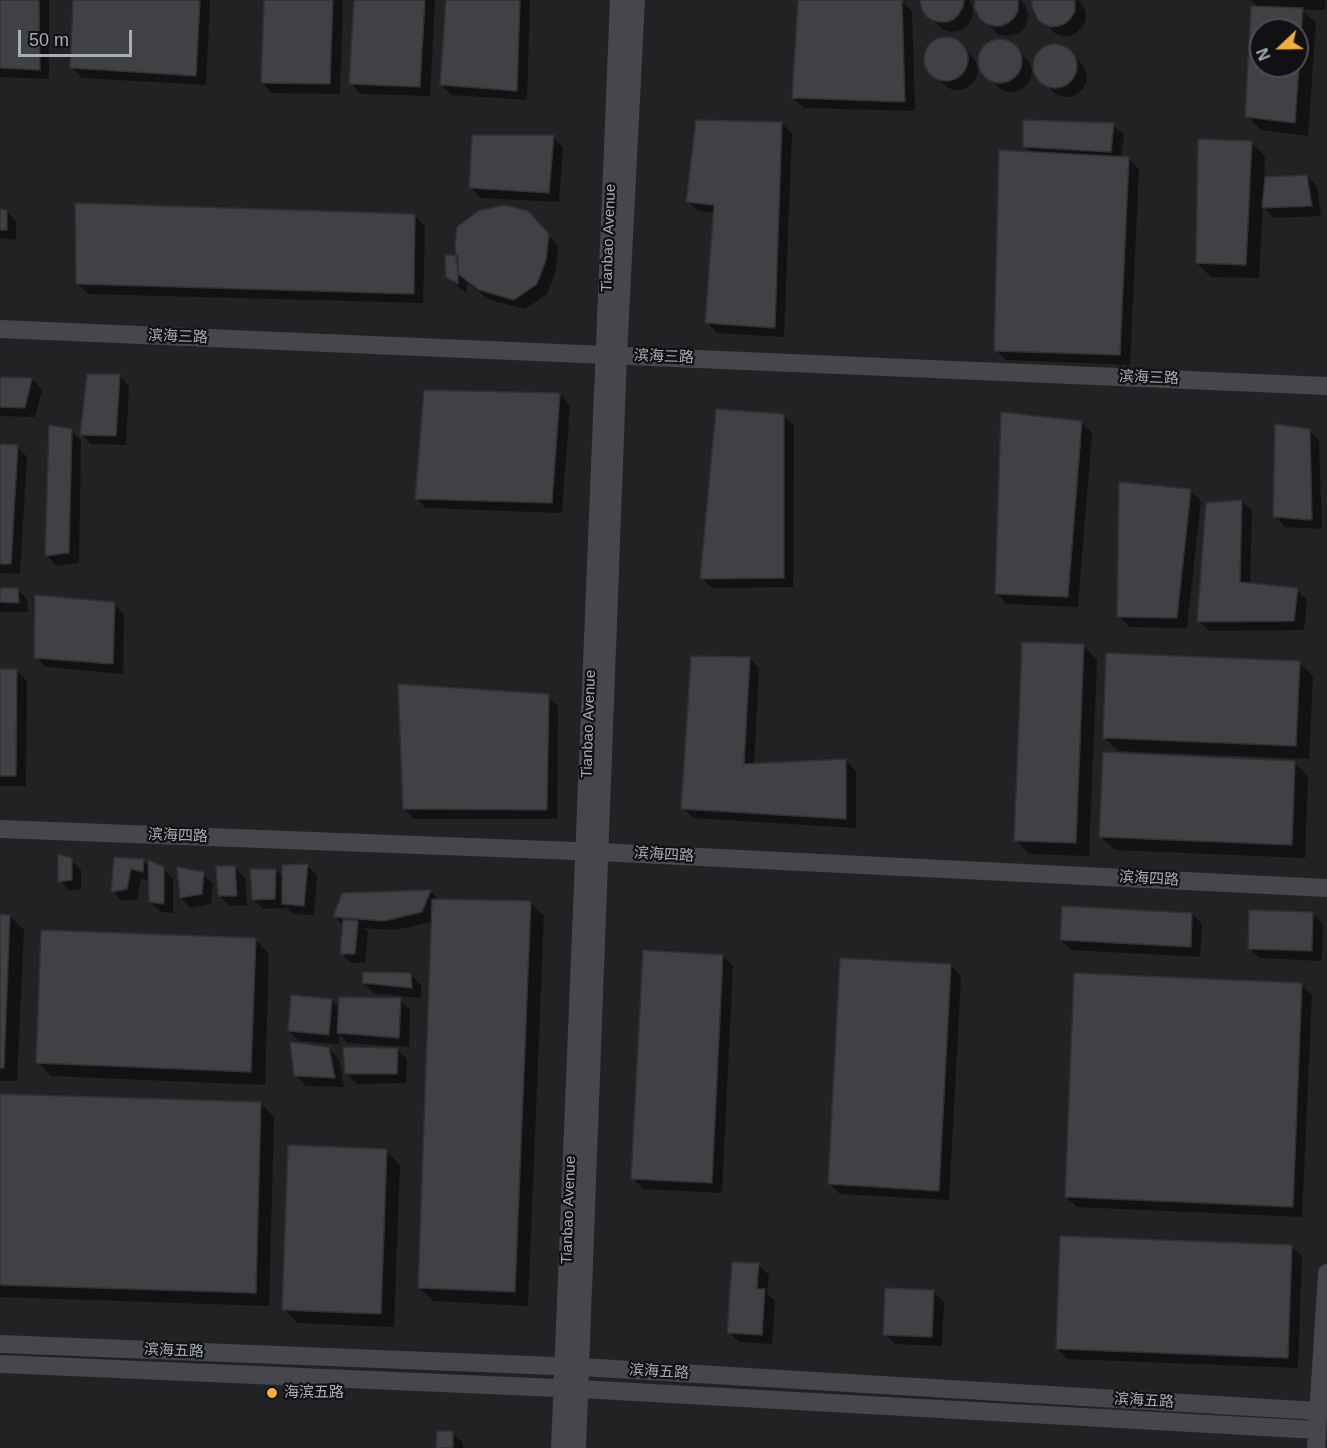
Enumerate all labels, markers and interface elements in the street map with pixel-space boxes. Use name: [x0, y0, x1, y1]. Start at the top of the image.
scale bar: [21, 18, 135, 56]
north arrow: [1249, 18, 1309, 78]
text: 50 m: [29, 30, 69, 50]
text: N: [1254, 46, 1274, 63]
street label: Tianbao Avenue: [598, 184, 620, 292]
street label: 滨海三路: [148, 327, 208, 347]
street label: 滨海三路: [634, 347, 694, 367]
street label: 滨海三路: [1119, 368, 1179, 388]
street label: Tianbao Avenue: [578, 670, 600, 778]
street label: 滨海四路: [148, 826, 208, 846]
street label: 滨海四路: [634, 844, 694, 866]
street label: 滨海四路: [1119, 868, 1179, 890]
street label: Tianbao Avenue: [558, 1156, 580, 1264]
street label: 滨海五路: [144, 1341, 204, 1361]
street label: 滨海五路: [629, 1361, 689, 1383]
place label: 海滨五路: [284, 1384, 344, 1402]
marker: 海滨五路: [265, 1386, 279, 1400]
street label: 滨海五路: [1114, 1390, 1174, 1412]

